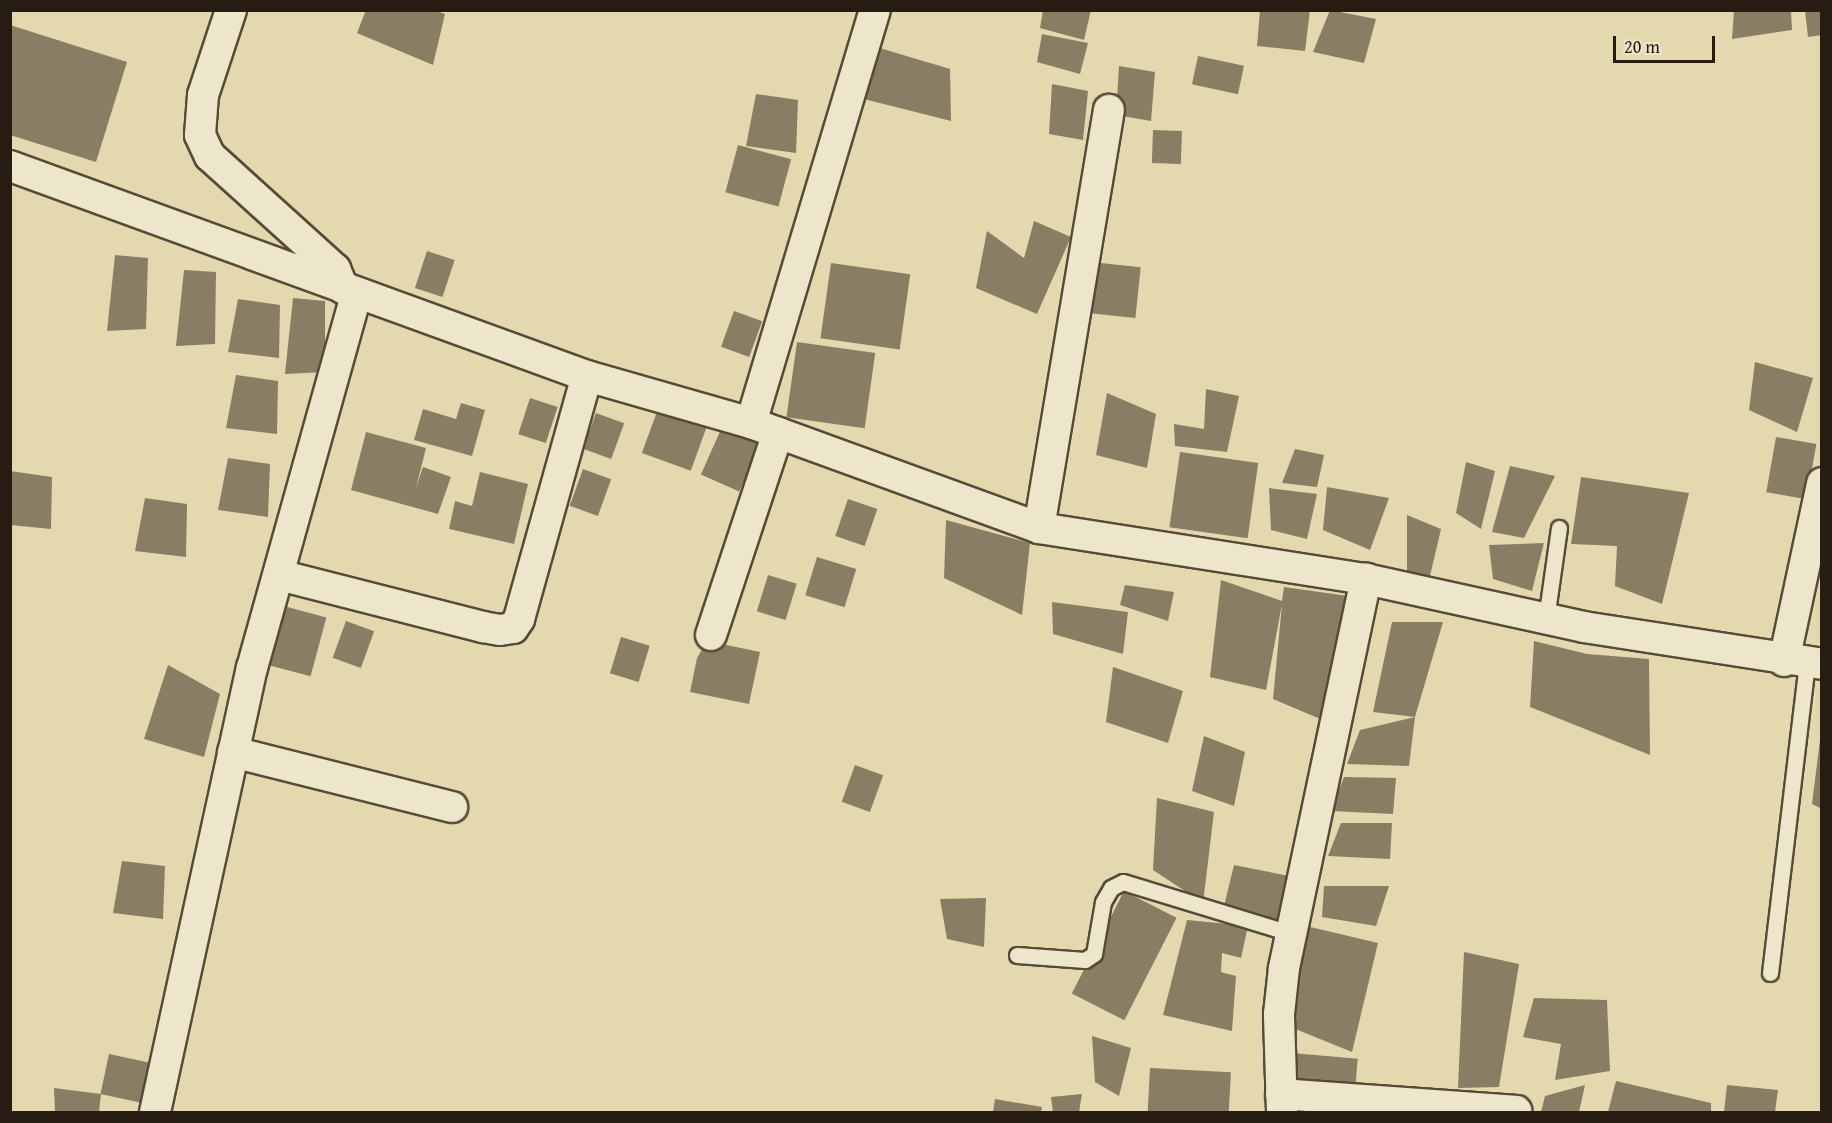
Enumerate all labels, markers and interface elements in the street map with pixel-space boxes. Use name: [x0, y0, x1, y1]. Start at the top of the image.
scale bar: [1616, 24, 1718, 62]
text: 20 m: [1624, 33, 1660, 60]

